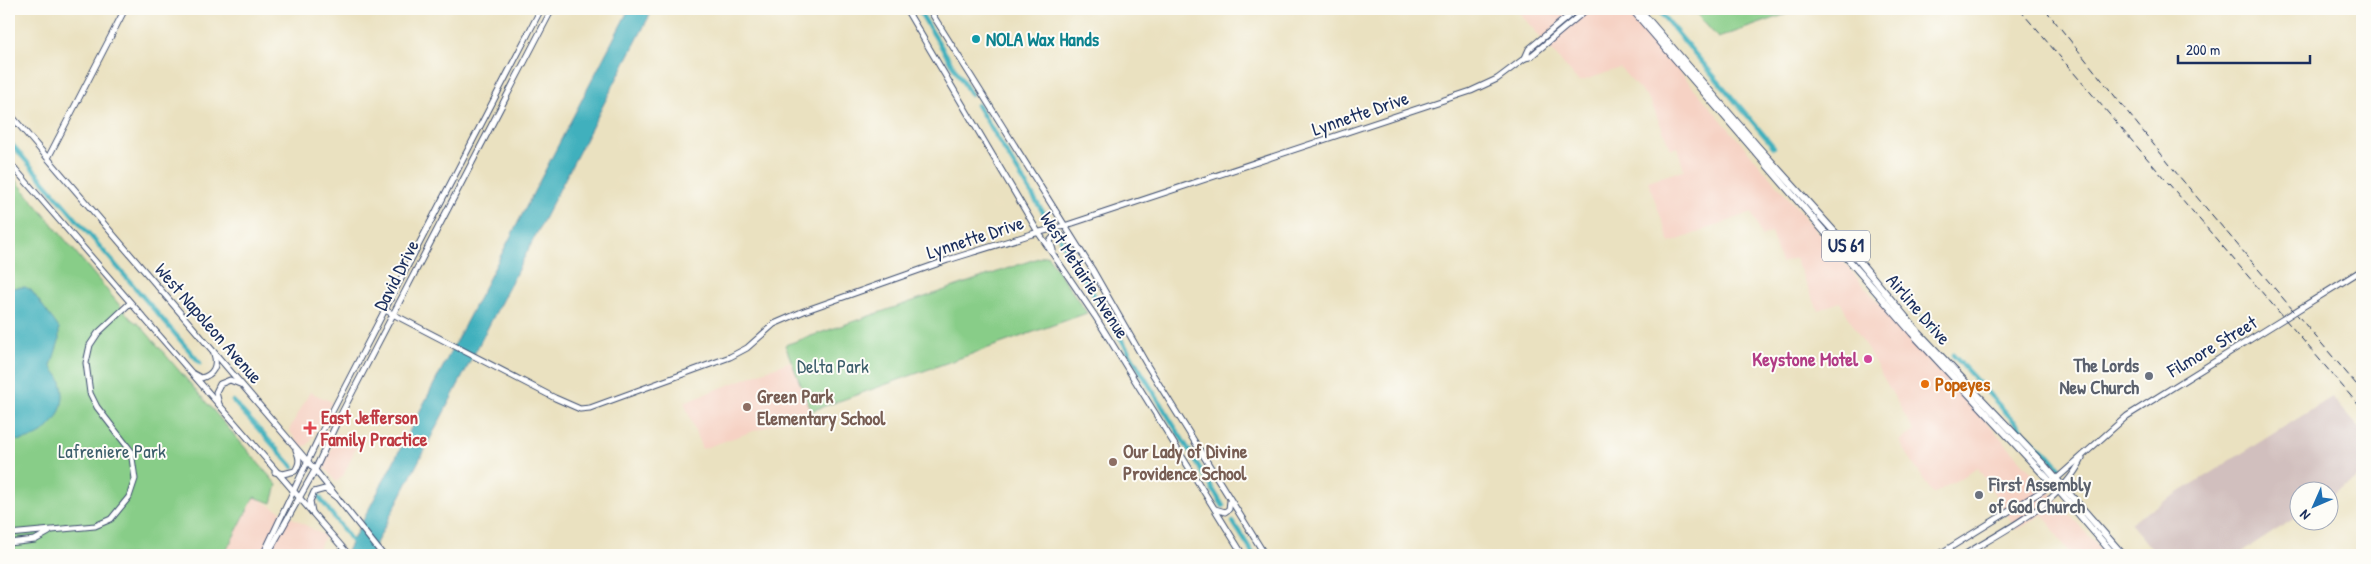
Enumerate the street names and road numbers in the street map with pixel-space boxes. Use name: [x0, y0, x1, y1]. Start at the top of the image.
street label: Lynnette Drive: [1308, 84, 1412, 142]
street label: West Metairie Avenue: [1034, 207, 1136, 344]
street label: Lynnette Drive: [923, 209, 1027, 265]
road number: US 61: [1822, 230, 1870, 262]
street label: David Drive: [367, 235, 425, 315]
street label: West Napoleon Avenue: [149, 257, 269, 389]
street label: Airline Drive: [1881, 268, 1957, 350]
street label: Filmore Street: [2161, 309, 2262, 384]

